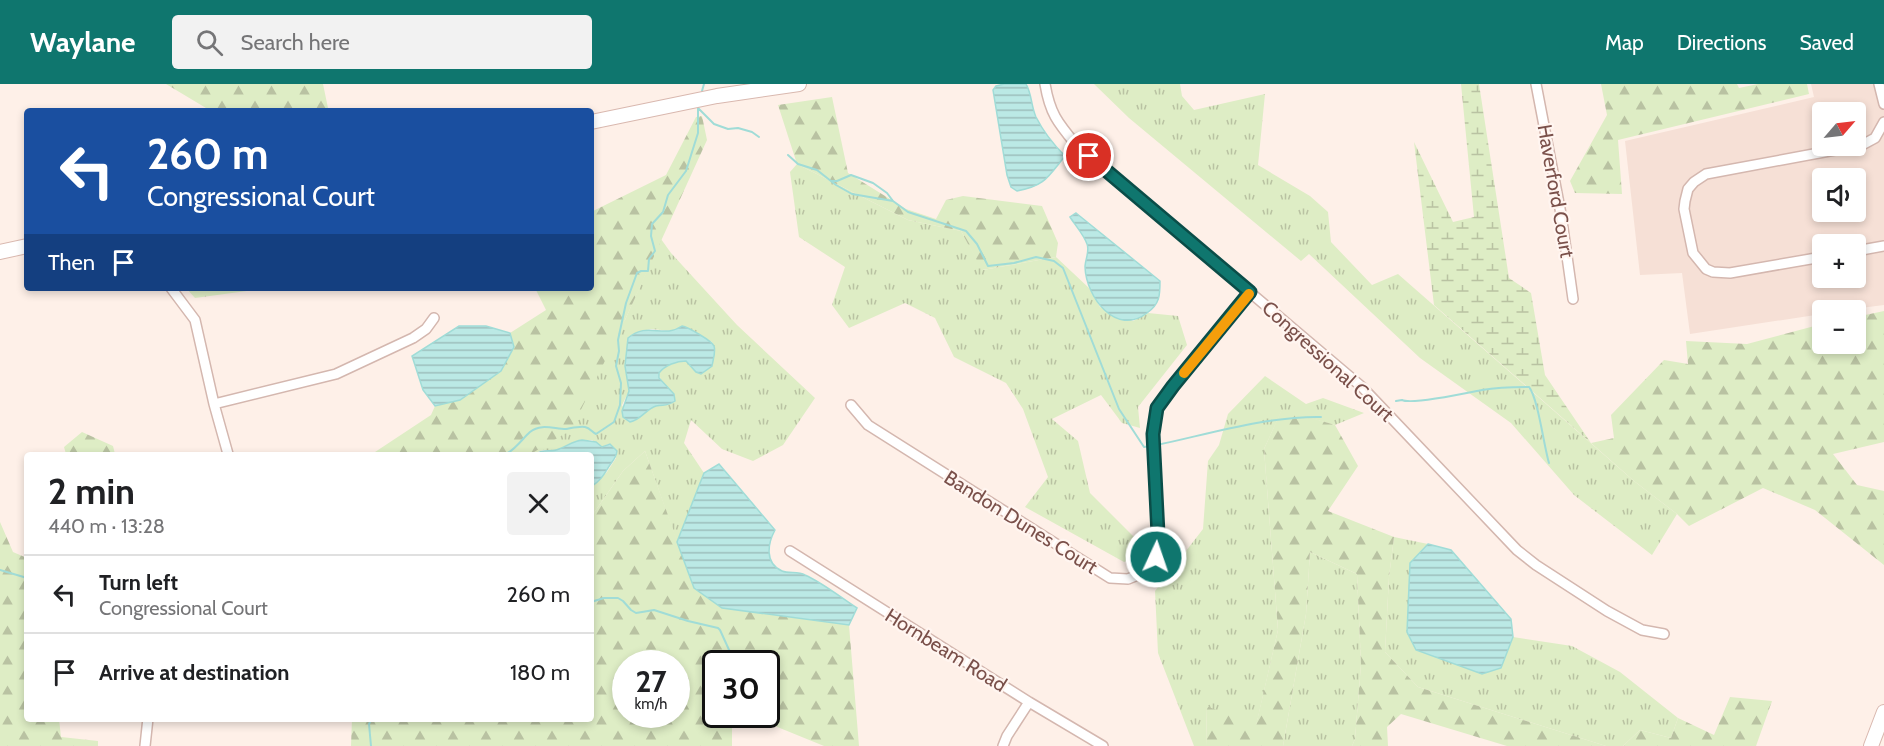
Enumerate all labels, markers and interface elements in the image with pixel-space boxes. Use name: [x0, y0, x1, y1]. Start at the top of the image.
search box: [172, 15, 592, 69]
text: Waylane: [30, 25, 136, 59]
icon: search: [193, 26, 226, 59]
text: Search here: [241, 29, 350, 56]
text: Map: [1605, 30, 1644, 55]
text: Directions: [1677, 30, 1766, 55]
text: Saved: [1799, 30, 1854, 55]
north arrow: [1812, 102, 1866, 156]
map controls: [1812, 102, 1866, 354]
street label: Haverford Court: [1532, 122, 1580, 260]
text: 260 m: [147, 128, 268, 180]
pin: [1063, 130, 1114, 181]
icon: left: [48, 132, 126, 210]
icon: arrive: [1072, 139, 1105, 172]
button: sound: [1812, 168, 1866, 222]
text: Congressional Court: [147, 180, 375, 213]
button: +: [1812, 234, 1866, 288]
icon: arrive: [107, 246, 140, 279]
text: Then: [48, 249, 95, 276]
street label: Congressional Court: [1257, 296, 1399, 427]
button: −: [1812, 300, 1866, 354]
street label: Bandon Dunes Court: [940, 465, 1102, 579]
text: 2 min: [48, 469, 135, 513]
button: close: [507, 472, 570, 535]
text: 440 m · 13:28: [48, 514, 165, 538]
position arrow: [1124, 525, 1188, 589]
text: Turn left: [99, 569, 178, 596]
icon: left: [48, 578, 81, 611]
text: 260 m: [506, 581, 570, 608]
text: Congressional Court: [99, 596, 268, 620]
street label: Hornbeam Road: [881, 603, 1011, 697]
speed limit sign: 30: [702, 650, 780, 728]
icon: arrive: [48, 656, 81, 689]
text: Arrive at destination: [99, 659, 289, 686]
text: 180 m: [510, 659, 570, 686]
text: 27: [635, 663, 667, 700]
text: km/h: [635, 695, 667, 713]

